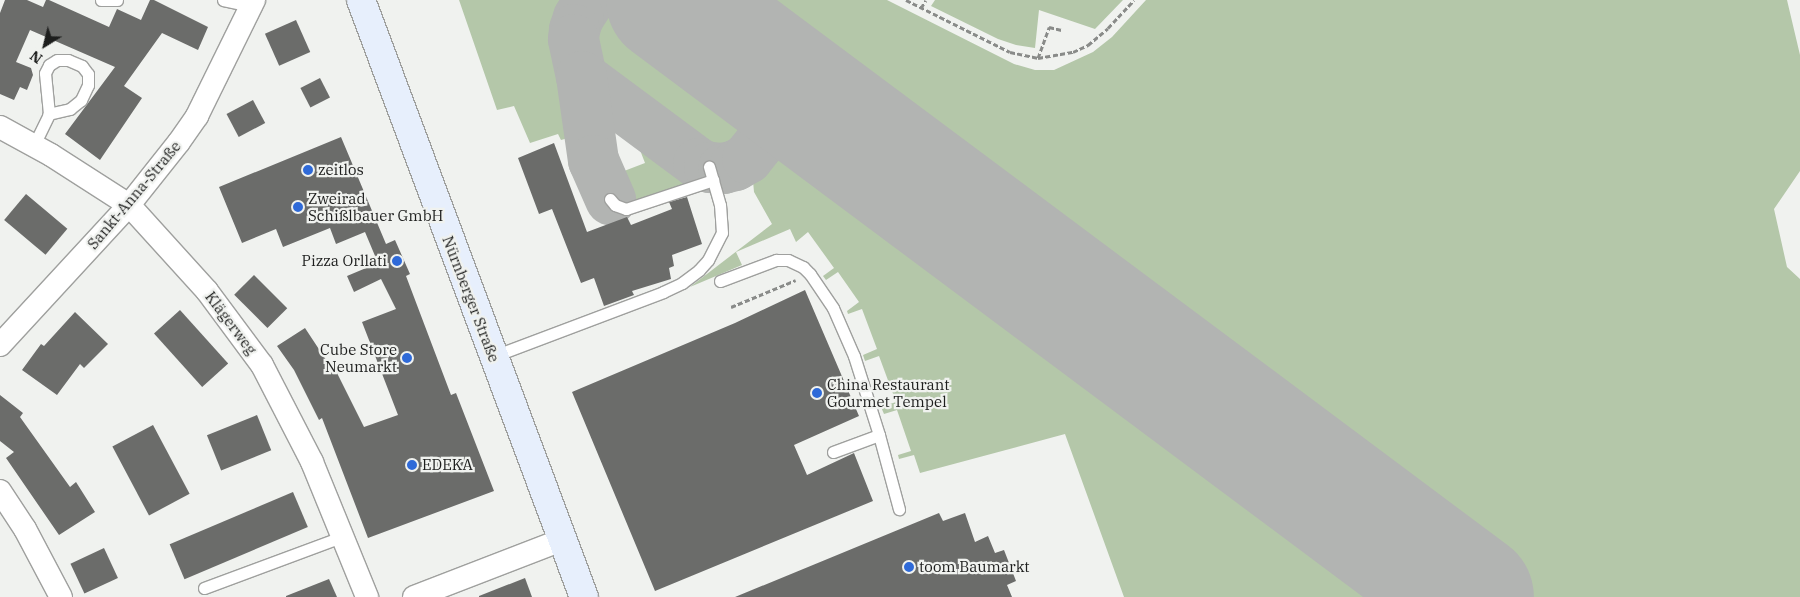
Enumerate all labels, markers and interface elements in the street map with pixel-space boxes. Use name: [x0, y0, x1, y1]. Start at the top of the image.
north arrow: [20, 20, 70, 70]
text: N: [26, 47, 46, 68]
street label: Sankt-Anna-Straße: [84, 137, 184, 253]
place label: zeitlos: [318, 161, 364, 179]
marker: zeitlos: [302, 164, 314, 176]
place label: Zweirad Schißlbauer GmbH: [308, 189, 443, 224]
marker: Zweirad Schißlbauer GmbH: [292, 201, 304, 213]
street label: Nürnberger Straße: [439, 233, 503, 365]
place label: Pizza Orllati: [302, 252, 387, 270]
marker: Pizza Orllati: [391, 255, 403, 267]
street label: Klägerweg: [201, 288, 261, 358]
place label: Cube Store Neumarkt: [320, 340, 397, 375]
marker: Cube Store Neumarkt: [401, 352, 413, 364]
place label: China Restaurant Gourmet Tempel: [827, 375, 950, 410]
marker: China Restaurant Gourmet Tempel: [811, 387, 823, 399]
place label: EDEKA: [422, 456, 473, 474]
marker: EDEKA: [406, 459, 418, 471]
place label: toom Baumarkt: [919, 558, 1030, 576]
marker: toom Baumarkt: [903, 561, 915, 573]

